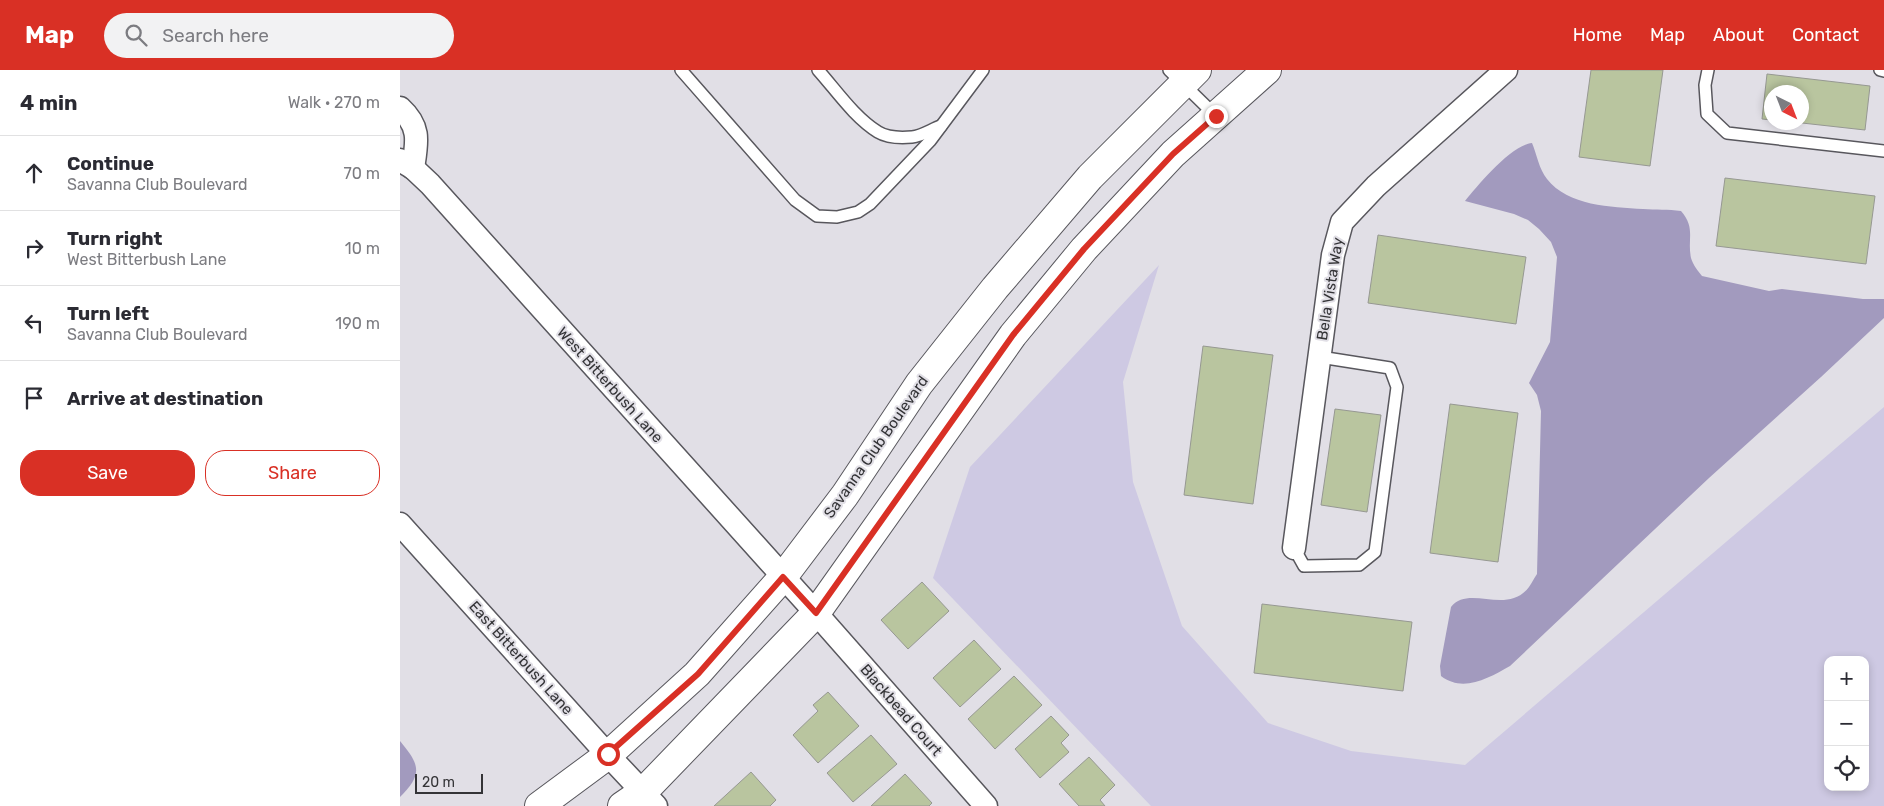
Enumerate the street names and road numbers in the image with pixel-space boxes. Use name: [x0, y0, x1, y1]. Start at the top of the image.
street label: Bella Vista Way: [1313, 236, 1347, 342]
street label: West Bitterbush Lane: [553, 323, 667, 447]
street label: Savanna Club Boulevard: [820, 372, 932, 522]
street label: East Bitterbush Lane: [465, 597, 577, 719]
street label: Blackbead Court: [856, 661, 946, 760]

